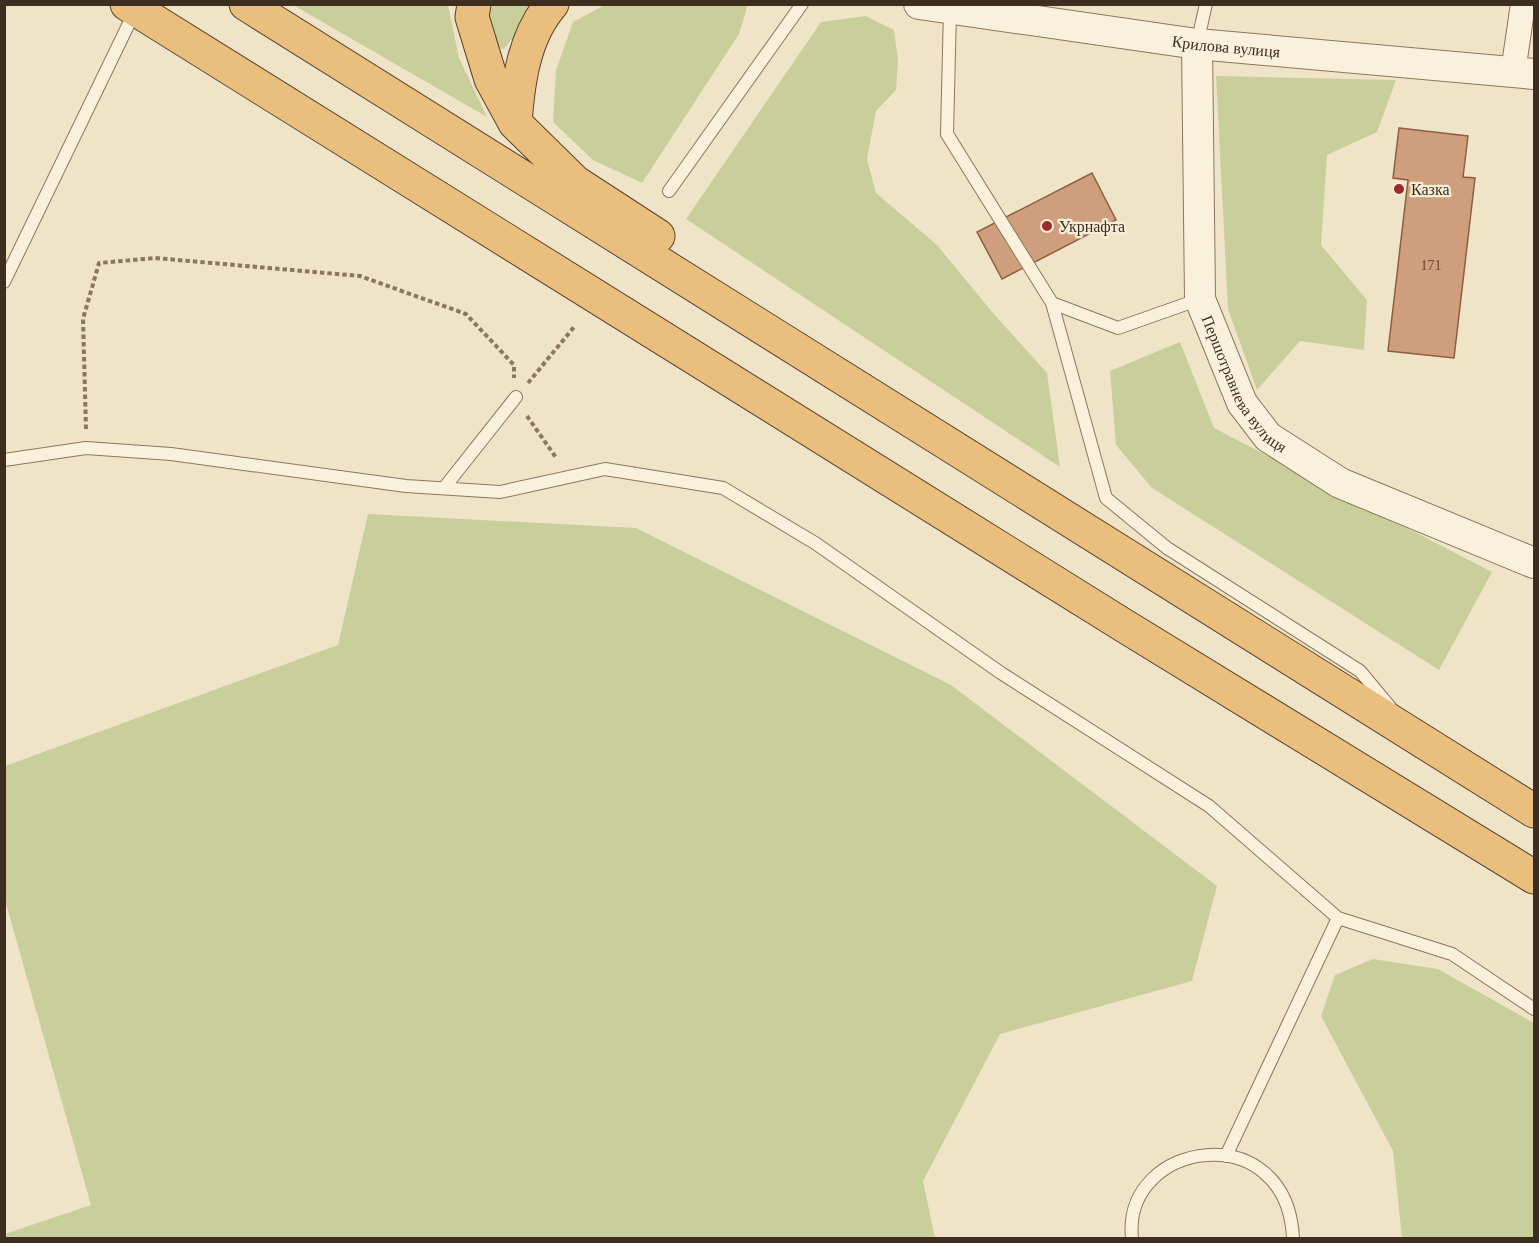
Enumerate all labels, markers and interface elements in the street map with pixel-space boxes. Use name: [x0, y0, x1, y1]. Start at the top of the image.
street label: Крилова вулиця: [1171, 32, 1281, 60]
place label: Казка: [1411, 181, 1450, 198]
marker: Казка: [1392, 182, 1406, 196]
place label: Укрнафта: [1059, 218, 1125, 236]
marker: Укрнафта: [1040, 219, 1054, 233]
house number: 171: [1421, 258, 1442, 273]
street label: Першотравнева вулиця: [1199, 313, 1291, 456]

